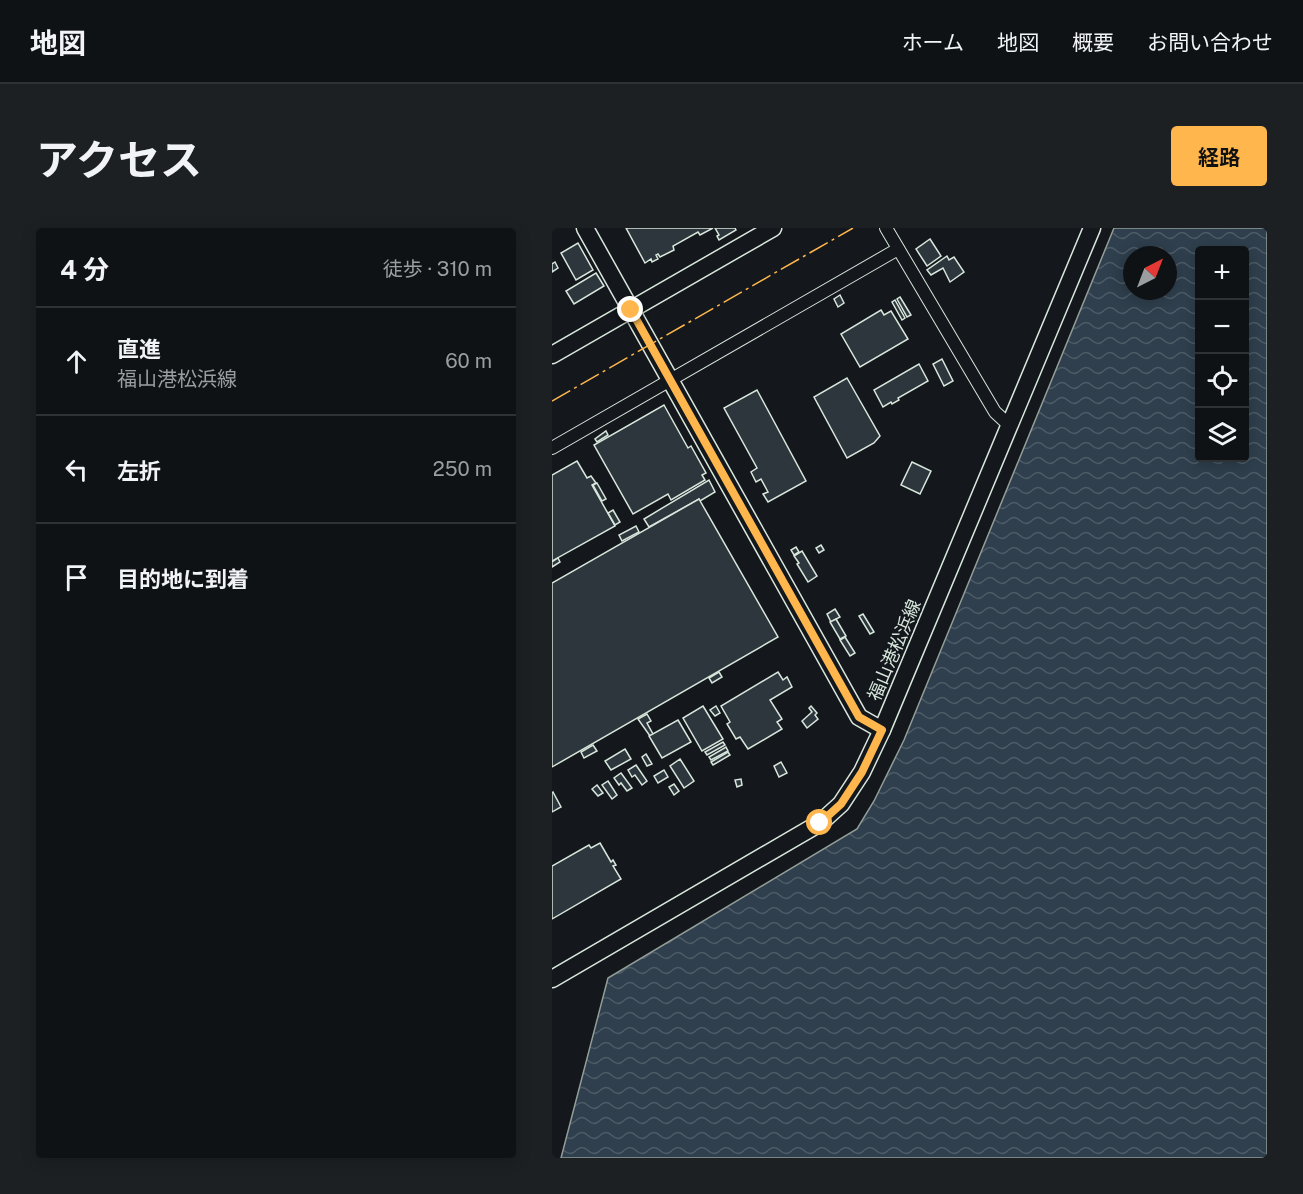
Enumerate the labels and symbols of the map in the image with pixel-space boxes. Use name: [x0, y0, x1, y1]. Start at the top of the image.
north arrow: [1123, 246, 1177, 300]
route end: [617, 296, 643, 322]
street label: 福山港松浜線: [863, 596, 925, 704]
route start: [806, 809, 832, 835]

